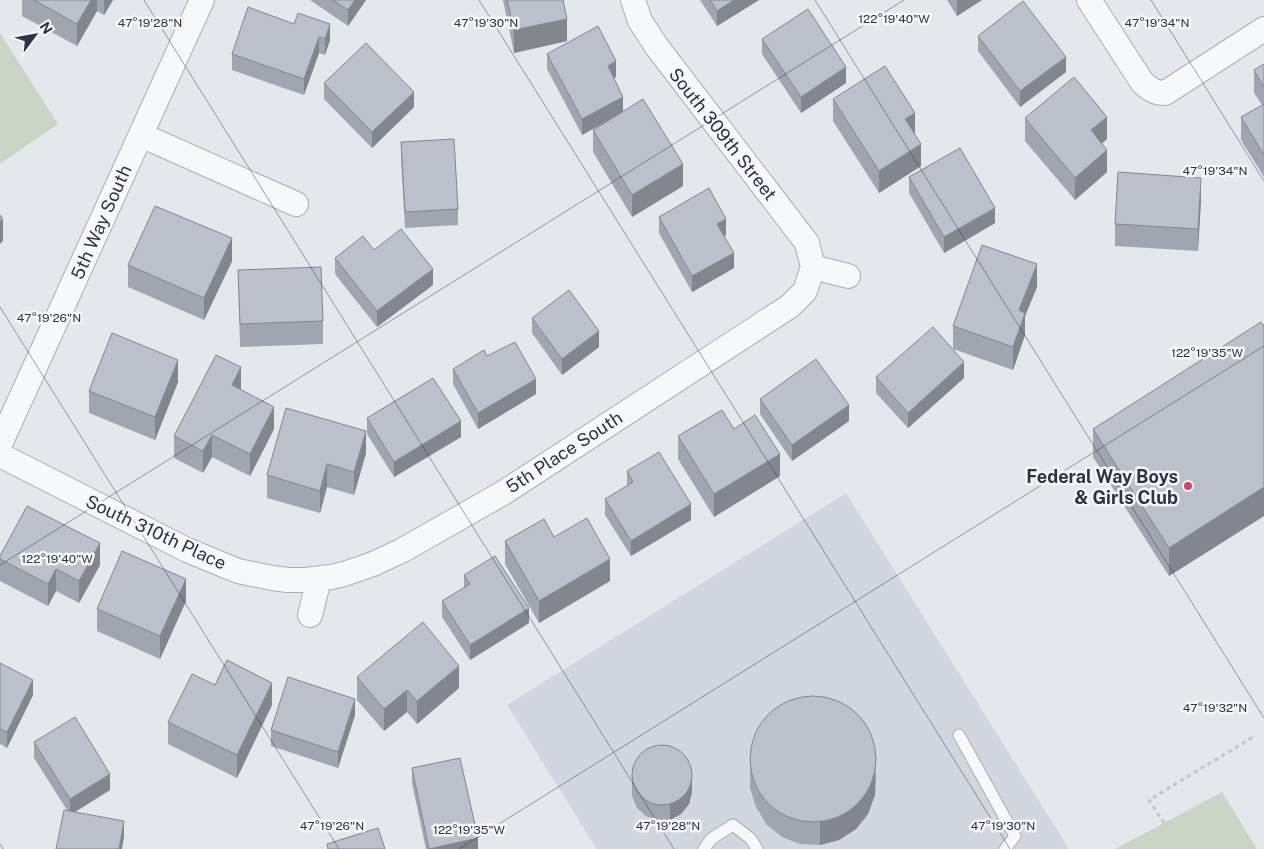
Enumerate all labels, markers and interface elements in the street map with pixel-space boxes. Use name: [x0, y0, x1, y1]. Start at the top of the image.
north arrow: [10, 10, 60, 60]
text: 122°19'40"W: [858, 12, 930, 26]
text: 47°19'28"N: [118, 16, 182, 30]
text: 47°19'30"N: [454, 16, 518, 30]
text: 47°19'34"N: [1125, 16, 1189, 30]
text: N: [36, 19, 56, 37]
street label: South 309th Street: [665, 64, 781, 204]
street label: 5th Way South: [66, 162, 136, 282]
text: 47°19'34"N: [1183, 164, 1247, 178]
text: 47°19'26"N: [17, 311, 81, 325]
text: 122°19'35"W: [1171, 346, 1243, 360]
street label: 5th Place South: [502, 407, 626, 497]
place label: Federal Way Boys & Girls Club: [1026, 466, 1178, 508]
marker: Federal Way Boys & Girls Club: [1182, 480, 1194, 492]
street label: South 310th Place: [82, 490, 230, 574]
text: 122°19'40"W: [21, 552, 93, 566]
text: 47°19'32"N: [1183, 701, 1247, 715]
text: 47°19'26"N: [300, 819, 364, 833]
text: 47°19'28"N: [636, 819, 700, 833]
text: 47°19'30"N: [971, 819, 1035, 833]
text: 122°19'35"W: [433, 823, 505, 837]

